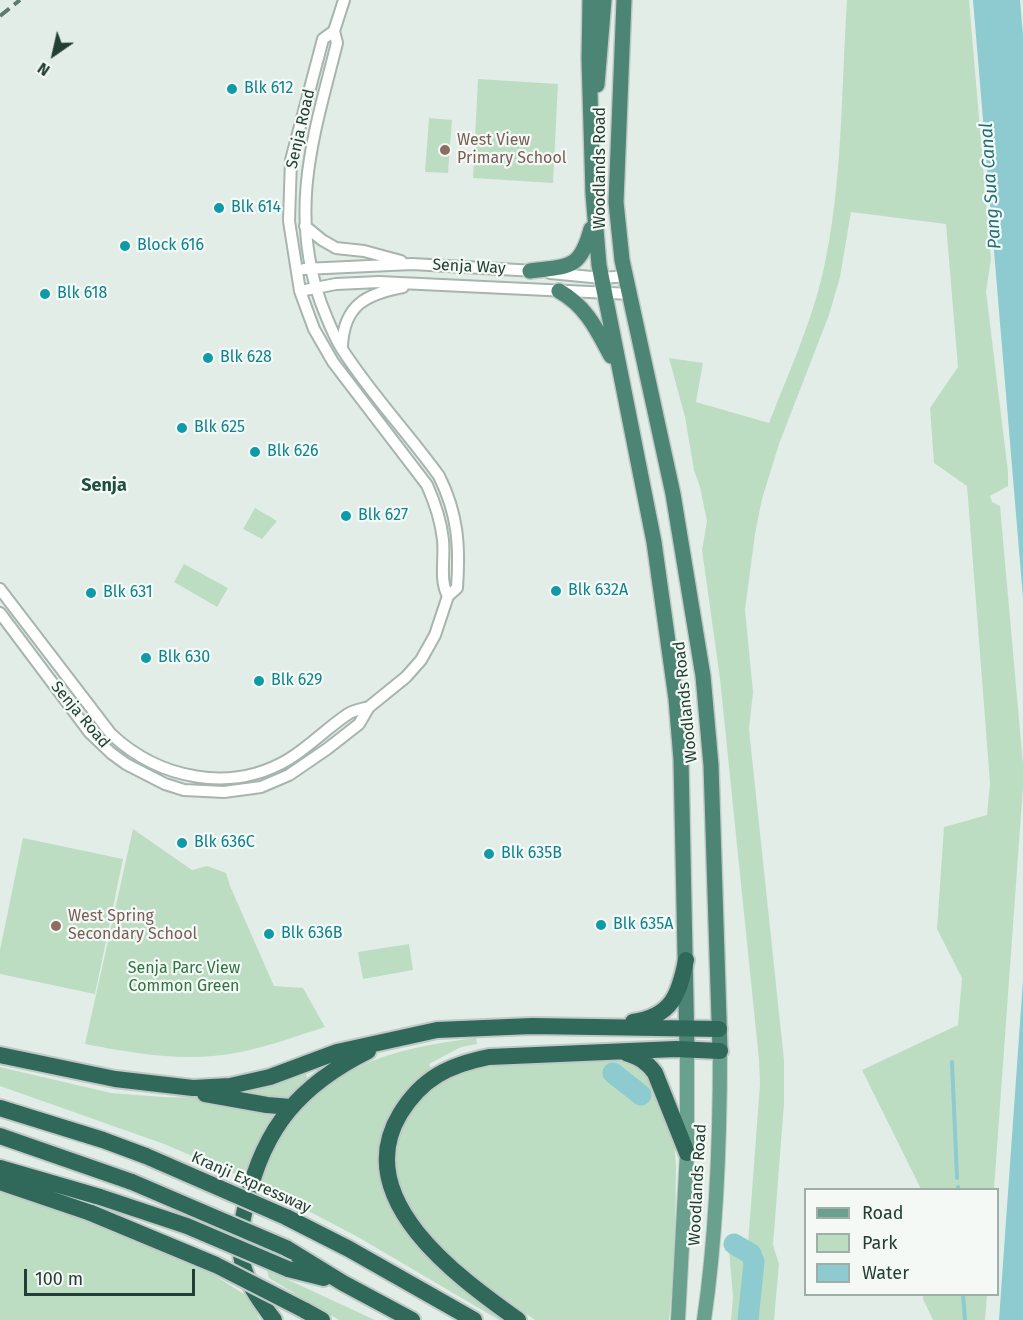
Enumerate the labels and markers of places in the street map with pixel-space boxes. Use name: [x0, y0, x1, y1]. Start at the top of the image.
place label: Blk 612: [244, 79, 293, 99]
marker: Blk 612: [225, 82, 239, 96]
place label: West View Primary School: [457, 131, 566, 169]
marker: West View Primary School: [438, 143, 452, 157]
place label: Blk 614: [231, 198, 281, 218]
marker: Blk 614: [212, 201, 226, 215]
place label: Block 616: [137, 236, 204, 256]
marker: Block 616: [118, 239, 132, 253]
place label: Blk 618: [57, 284, 107, 304]
marker: Blk 618: [38, 287, 52, 301]
place label: Blk 628: [220, 348, 272, 368]
marker: Blk 628: [201, 351, 215, 365]
place label: Blk 625: [194, 418, 245, 438]
marker: Blk 625: [175, 421, 189, 435]
place label: Blk 626: [267, 442, 319, 462]
marker: Blk 626: [248, 445, 262, 459]
place label: Blk 627: [358, 506, 408, 526]
marker: Blk 627: [339, 509, 353, 523]
place label: Blk 632A: [568, 581, 628, 601]
place label: Blk 631: [103, 583, 153, 603]
marker: Blk 632A: [549, 584, 563, 598]
marker: Blk 631: [84, 586, 98, 600]
place label: Blk 630: [158, 648, 210, 668]
marker: Blk 630: [139, 651, 153, 665]
place label: Blk 629: [271, 671, 322, 691]
marker: Blk 629: [252, 674, 266, 688]
place label: Blk 636C: [194, 833, 255, 853]
marker: Blk 636C: [175, 836, 189, 850]
place label: Blk 635B: [501, 844, 562, 864]
marker: Blk 635B: [482, 847, 496, 861]
place label: West Spring Secondary School: [68, 907, 197, 945]
place label: Blk 635A: [613, 915, 673, 935]
marker: Blk 635A: [594, 918, 608, 932]
marker: West Spring Secondary School: [49, 919, 63, 933]
place label: Blk 636B: [281, 924, 342, 944]
marker: Blk 636B: [262, 927, 276, 941]

